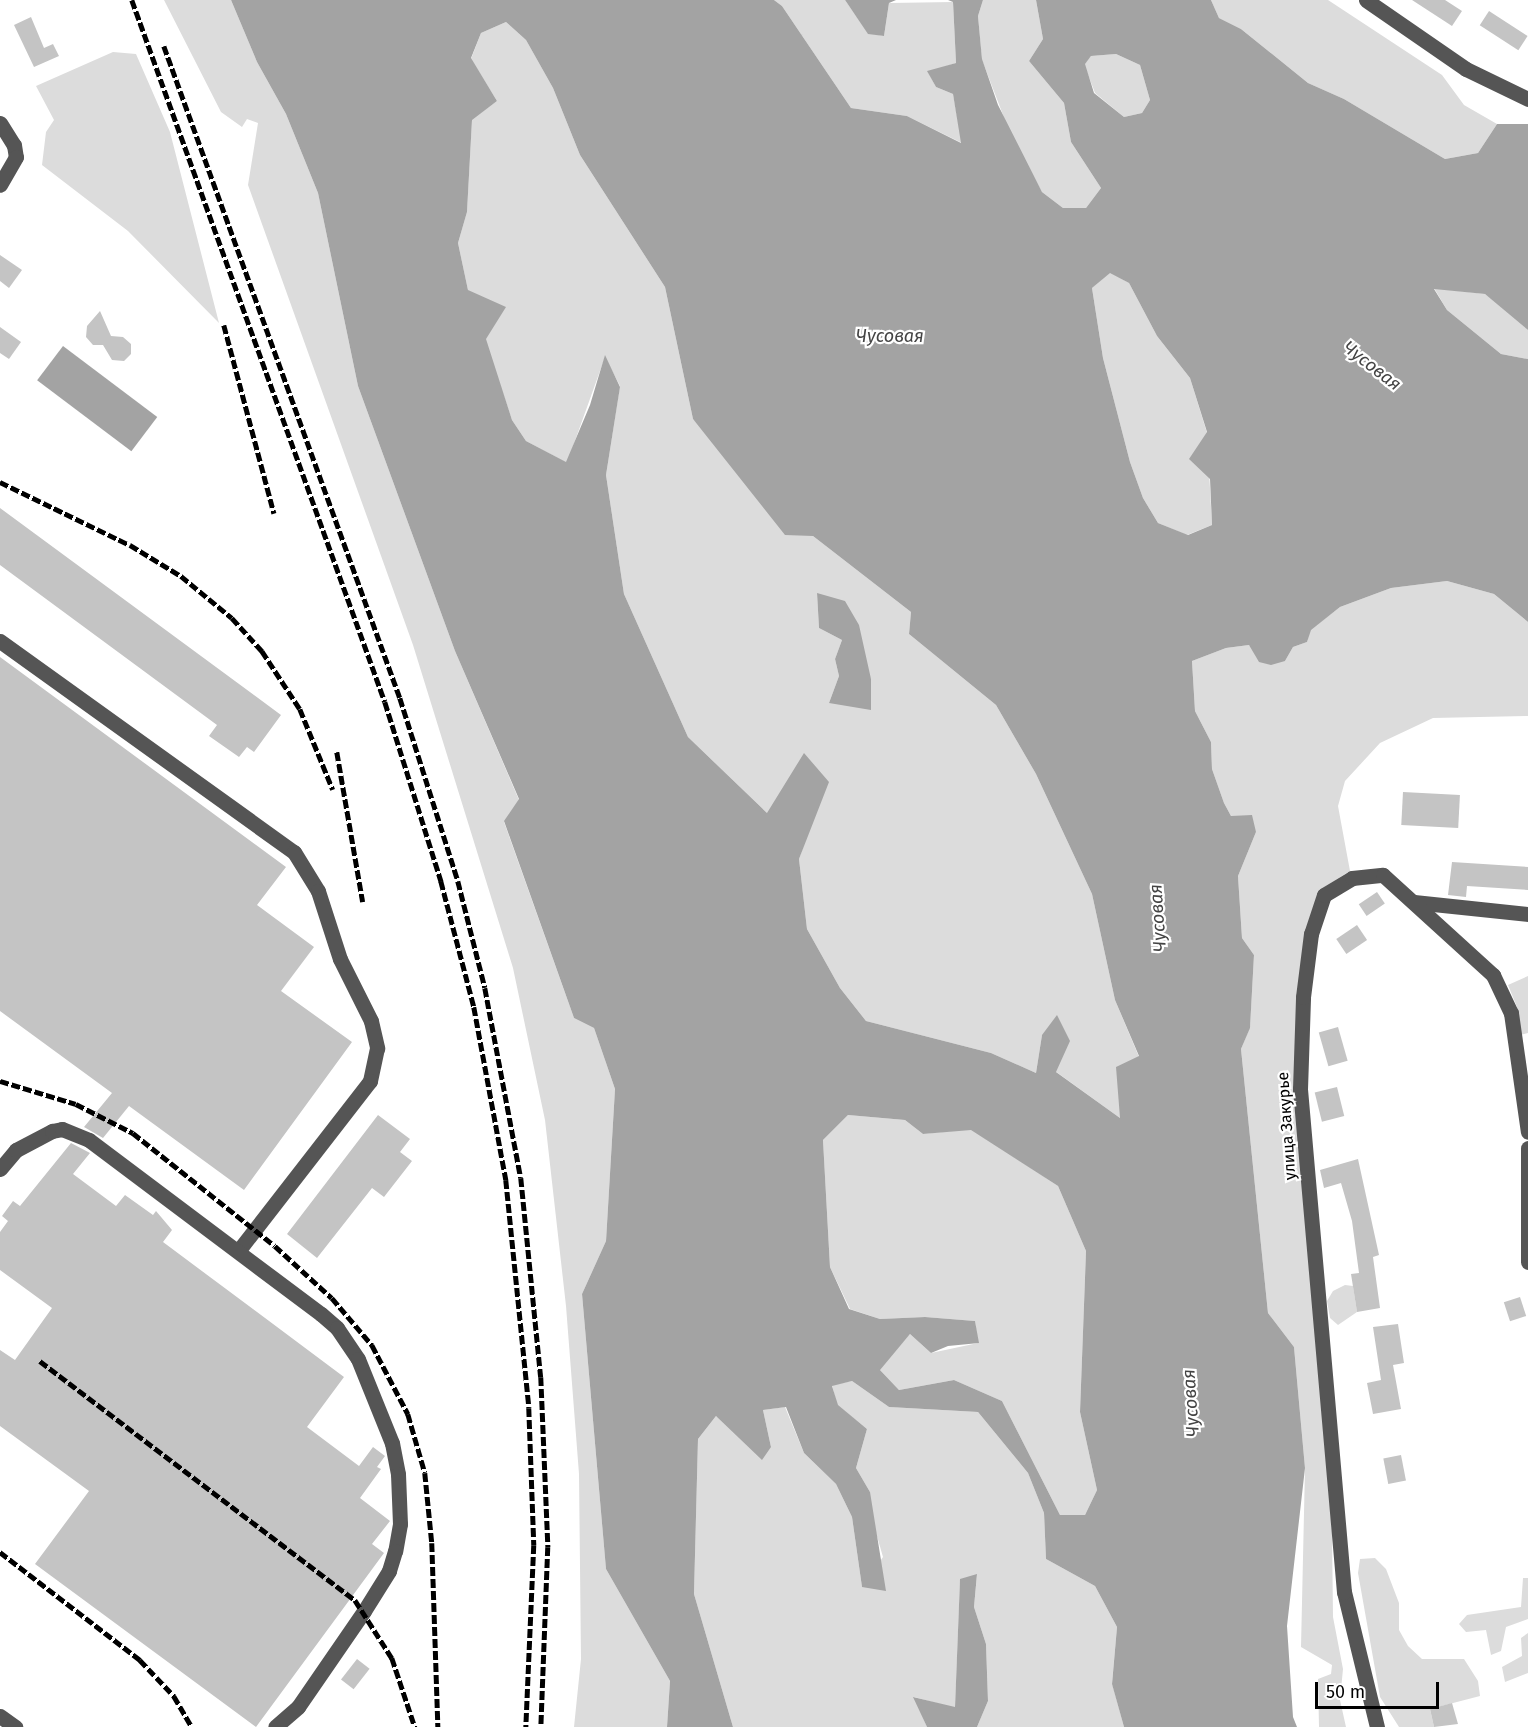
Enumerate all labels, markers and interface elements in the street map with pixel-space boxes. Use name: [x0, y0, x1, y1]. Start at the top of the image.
water label: Чусовая: [856, 325, 924, 347]
water label: Чусовая: [1339, 337, 1405, 395]
water label: Чусовая: [1145, 883, 1171, 953]
street label: улица Закурье: [1274, 1071, 1300, 1181]
water label: Чусовая: [1178, 1368, 1204, 1438]
scale bar: [1318, 1670, 1442, 1708]
text: 50 m: [1326, 1681, 1365, 1703]

